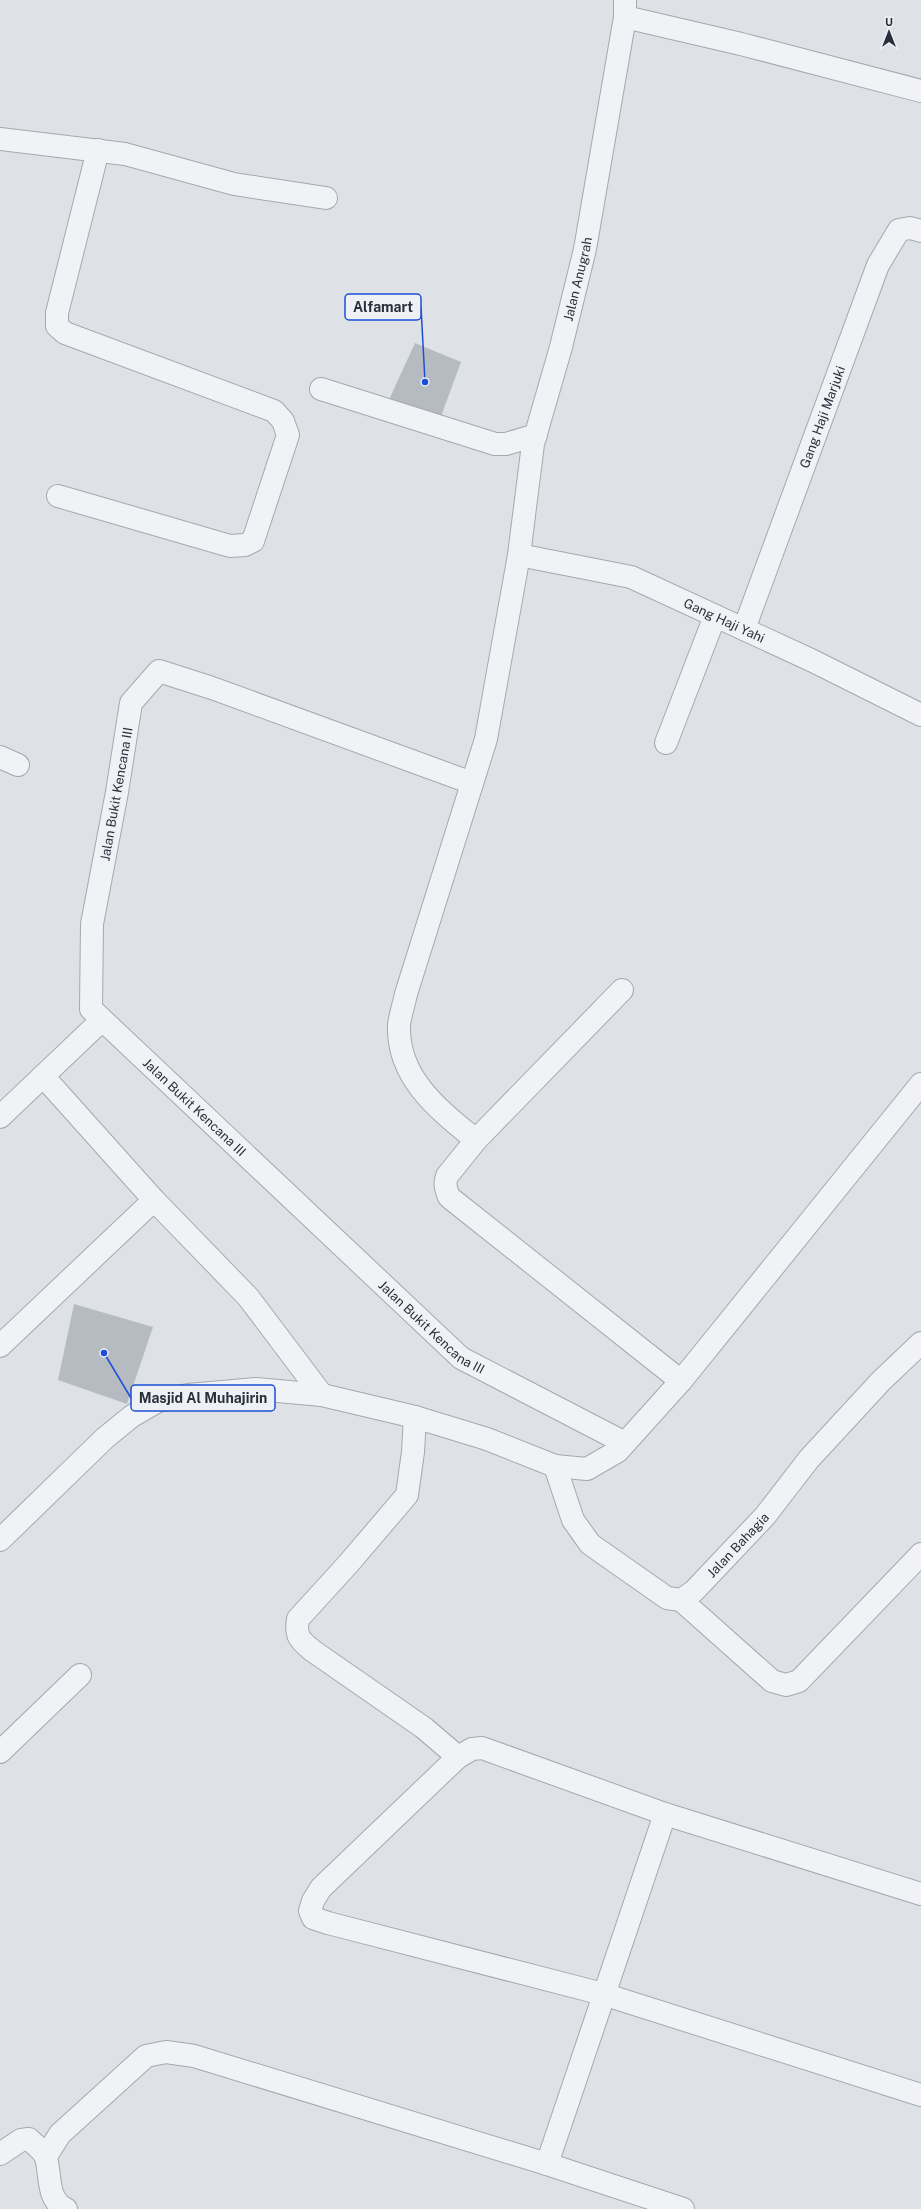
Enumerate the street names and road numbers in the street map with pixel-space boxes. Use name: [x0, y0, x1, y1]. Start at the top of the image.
street label: Jalan Anugrah: [561, 236, 595, 323]
street label: Gang Haji Marjuki: [797, 364, 848, 470]
street label: Gang Haji Yahi: [681, 595, 767, 646]
street label: Jalan Bukit Kencana III: [97, 726, 136, 862]
street label: Jalan Bukit Kencana III: [140, 1055, 249, 1159]
street label: Jalan Bukit Kencana III: [376, 1278, 487, 1377]
street label: Jalan Bahagia: [704, 1510, 772, 1580]

